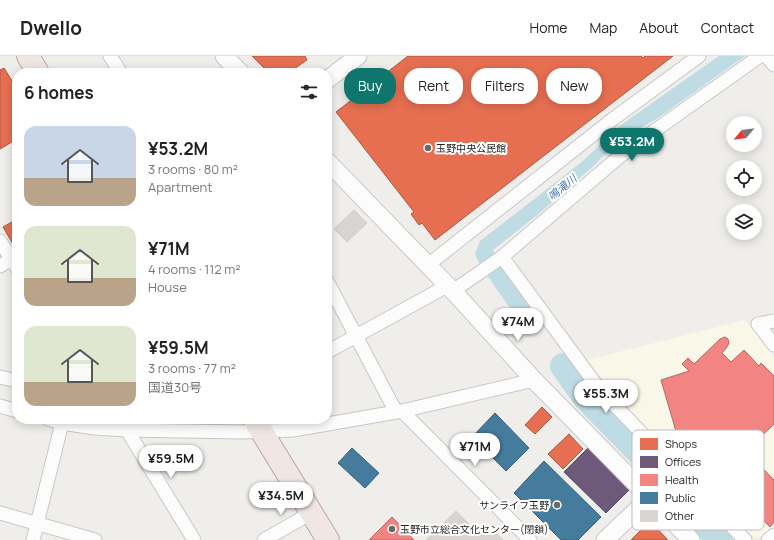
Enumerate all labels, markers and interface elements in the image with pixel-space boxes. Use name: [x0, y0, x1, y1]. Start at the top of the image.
text: Dwello: [20, 15, 82, 41]
text: Home: [530, 18, 567, 37]
text: Map: [589, 18, 617, 37]
text: About: [639, 18, 679, 37]
text: Contact: [701, 18, 754, 37]
chip: Buy: [344, 68, 396, 104]
chip: Rent: [404, 68, 463, 104]
chip: Filters: [471, 68, 538, 104]
chip: New: [546, 68, 602, 104]
text: 6 homes: [24, 81, 94, 104]
icon: filters: [298, 81, 320, 103]
north arrow: [726, 116, 762, 152]
map controls: [726, 116, 762, 240]
pin: ¥53.2M: [599, 128, 665, 162]
text: ¥53.2M: [609, 132, 655, 150]
text: ¥53.2M: [148, 137, 208, 160]
place label: 玉野中央公民館: [436, 141, 506, 155]
icon: home: [56, 142, 104, 190]
marker: 玉野中央公民館: [423, 143, 433, 153]
text: 3 rooms · 80 m²: [148, 160, 238, 178]
button: locate: [726, 160, 762, 196]
water label: 鳴滝川: [544, 170, 580, 203]
text: Apartment: [148, 178, 212, 196]
button: layers: [726, 204, 762, 240]
text: ¥71M: [148, 237, 189, 260]
icon: home: [56, 242, 104, 290]
text: 4 rooms · 112 m²: [148, 260, 241, 278]
text: House: [148, 278, 187, 296]
pin: ¥74M: [494, 308, 542, 342]
text: ¥74M: [501, 312, 535, 330]
text: ¥59.5M: [148, 336, 209, 359]
icon: home: [56, 342, 104, 390]
text: 3 rooms · 77 m²: [148, 359, 236, 377]
text: 国道30号: [148, 378, 202, 396]
pin: ¥55.3M: [573, 380, 639, 414]
text: ¥55.3M: [583, 384, 629, 402]
legend: [632, 430, 764, 530]
pin: ¥71M: [451, 433, 499, 467]
text: Shops: [665, 436, 697, 451]
text: ¥71M: [459, 437, 491, 455]
pin: ¥59.5M: [138, 445, 204, 479]
text: ¥59.5M: [148, 449, 194, 467]
text: Offices: [665, 454, 701, 469]
text: Health: [665, 472, 698, 487]
pin: ¥34.5M: [248, 482, 314, 516]
text: ¥34.5M: [258, 486, 304, 504]
text: Public: [665, 490, 696, 505]
place label: サンライフ玉野: [479, 498, 549, 512]
marker: サンライフ玉野: [552, 500, 562, 510]
text: Other: [665, 508, 694, 523]
place label: 玉野市立総合文化センター(閉鎖): [400, 522, 549, 536]
marker: 玉野市立総合文化センター(閉鎖): [387, 524, 397, 534]

